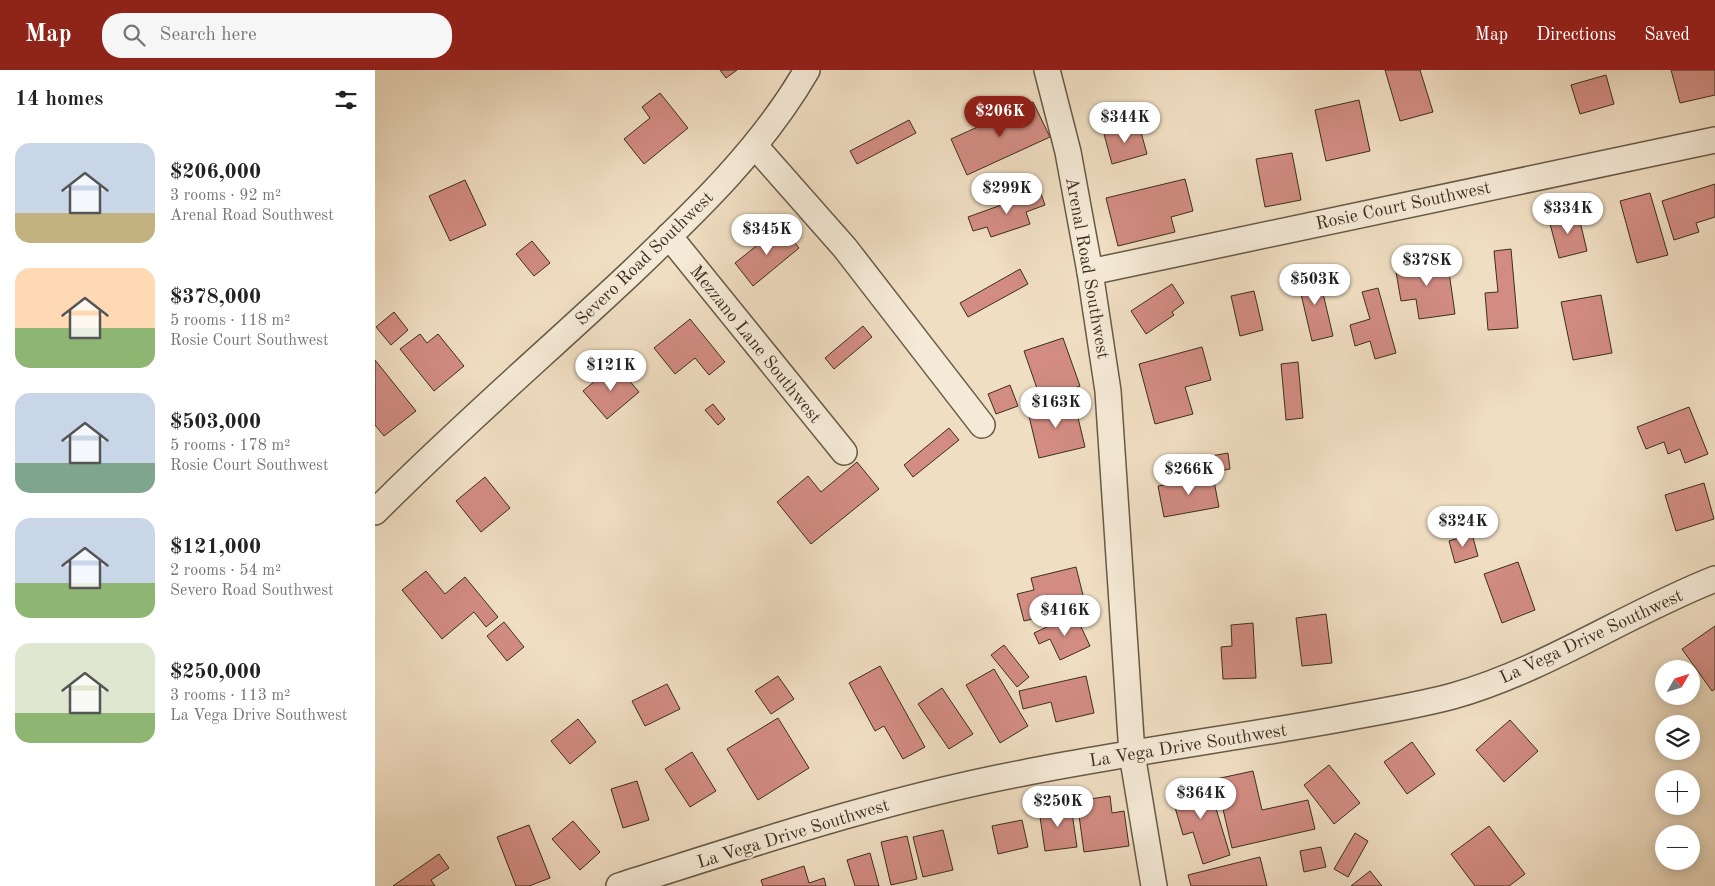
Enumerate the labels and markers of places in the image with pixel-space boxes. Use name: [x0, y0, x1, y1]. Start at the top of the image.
pin: $206K: [965, 96, 1035, 138]
pin: $344K: [1090, 102, 1160, 144]
pin: $299K: [972, 172, 1042, 215]
pin: $334K: [1533, 192, 1603, 235]
pin: $345K: [732, 214, 802, 256]
pin: $378K: [1392, 244, 1462, 287]
pin: $503K: [1280, 264, 1350, 306]
pin: $121K: [576, 350, 646, 392]
pin: $163K: [1021, 386, 1091, 429]
pin: $266K: [1154, 454, 1224, 496]
pin: $324K: [1428, 506, 1498, 548]
pin: $416K: [1030, 594, 1100, 637]
pin: $364K: [1166, 778, 1236, 820]
pin: $250K: [1023, 786, 1093, 828]

